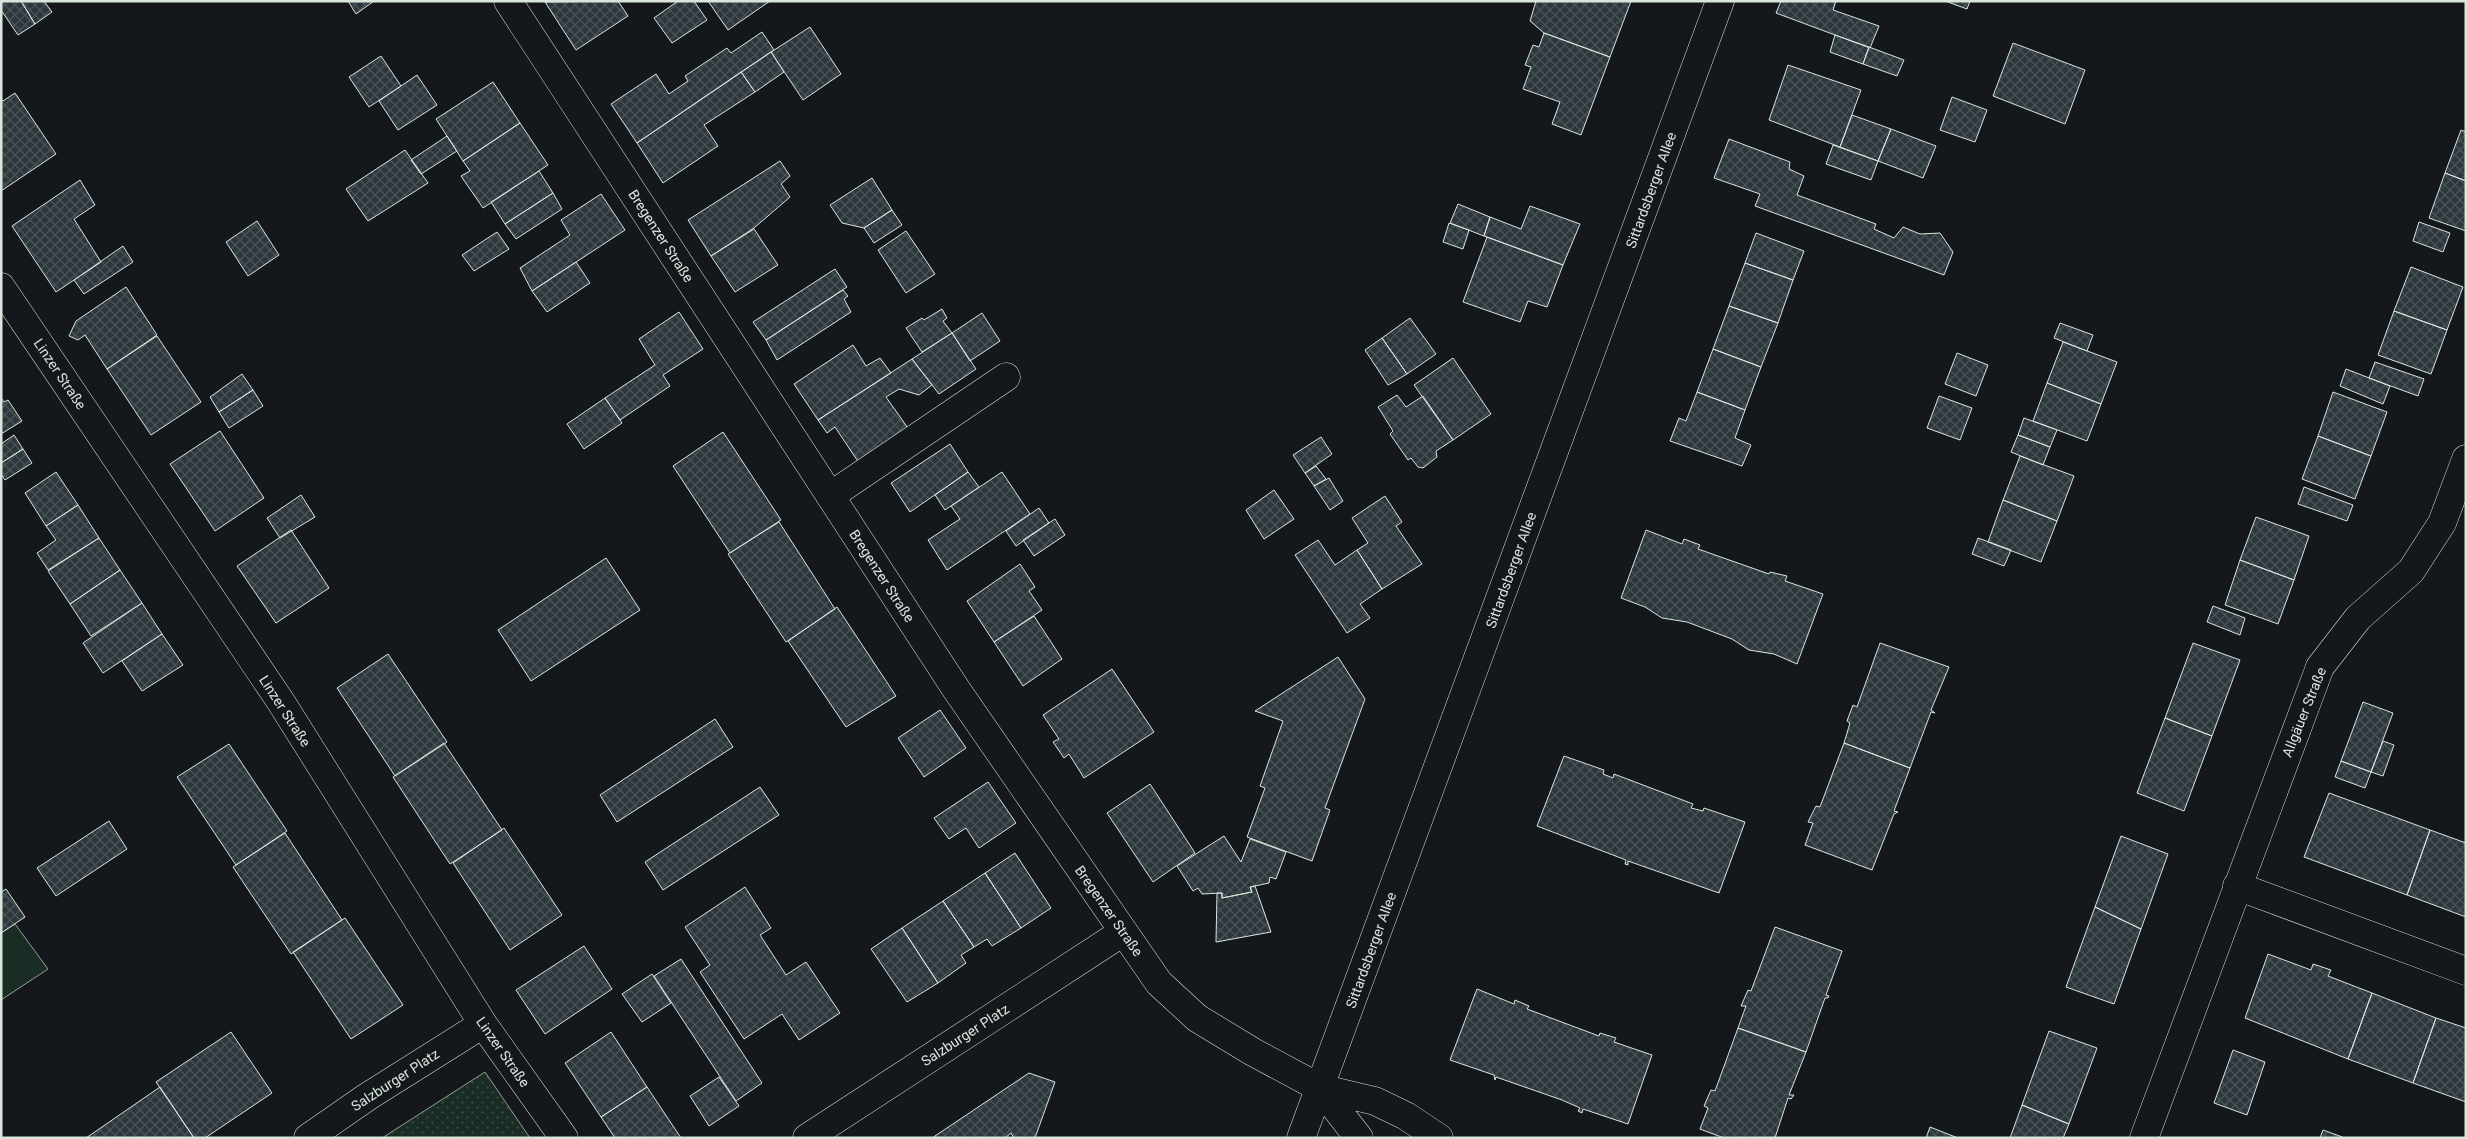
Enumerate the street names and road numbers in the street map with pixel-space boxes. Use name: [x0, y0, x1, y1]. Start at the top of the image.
street label: Sittardsberger Allee: [1623, 130, 1679, 250]
street label: Bregenzer Straße: [625, 187, 697, 285]
street label: Linzer Straße: [30, 336, 90, 412]
street label: Sittardsberger Allee: [1483, 510, 1539, 630]
street label: Bregenzer Straße: [846, 527, 918, 625]
street label: Allgäuer Straße: [2279, 665, 2329, 759]
street label: Linzer Straße: [256, 672, 314, 750]
street label: Bregenzer Straße: [1072, 863, 1146, 959]
street label: Sittardsberger Allee: [1343, 890, 1399, 1010]
street label: Salzburger Platz: [918, 1001, 1012, 1069]
street label: Linzer Straße: [473, 1014, 533, 1090]
street label: Salzburger Platz: [348, 1046, 442, 1114]

